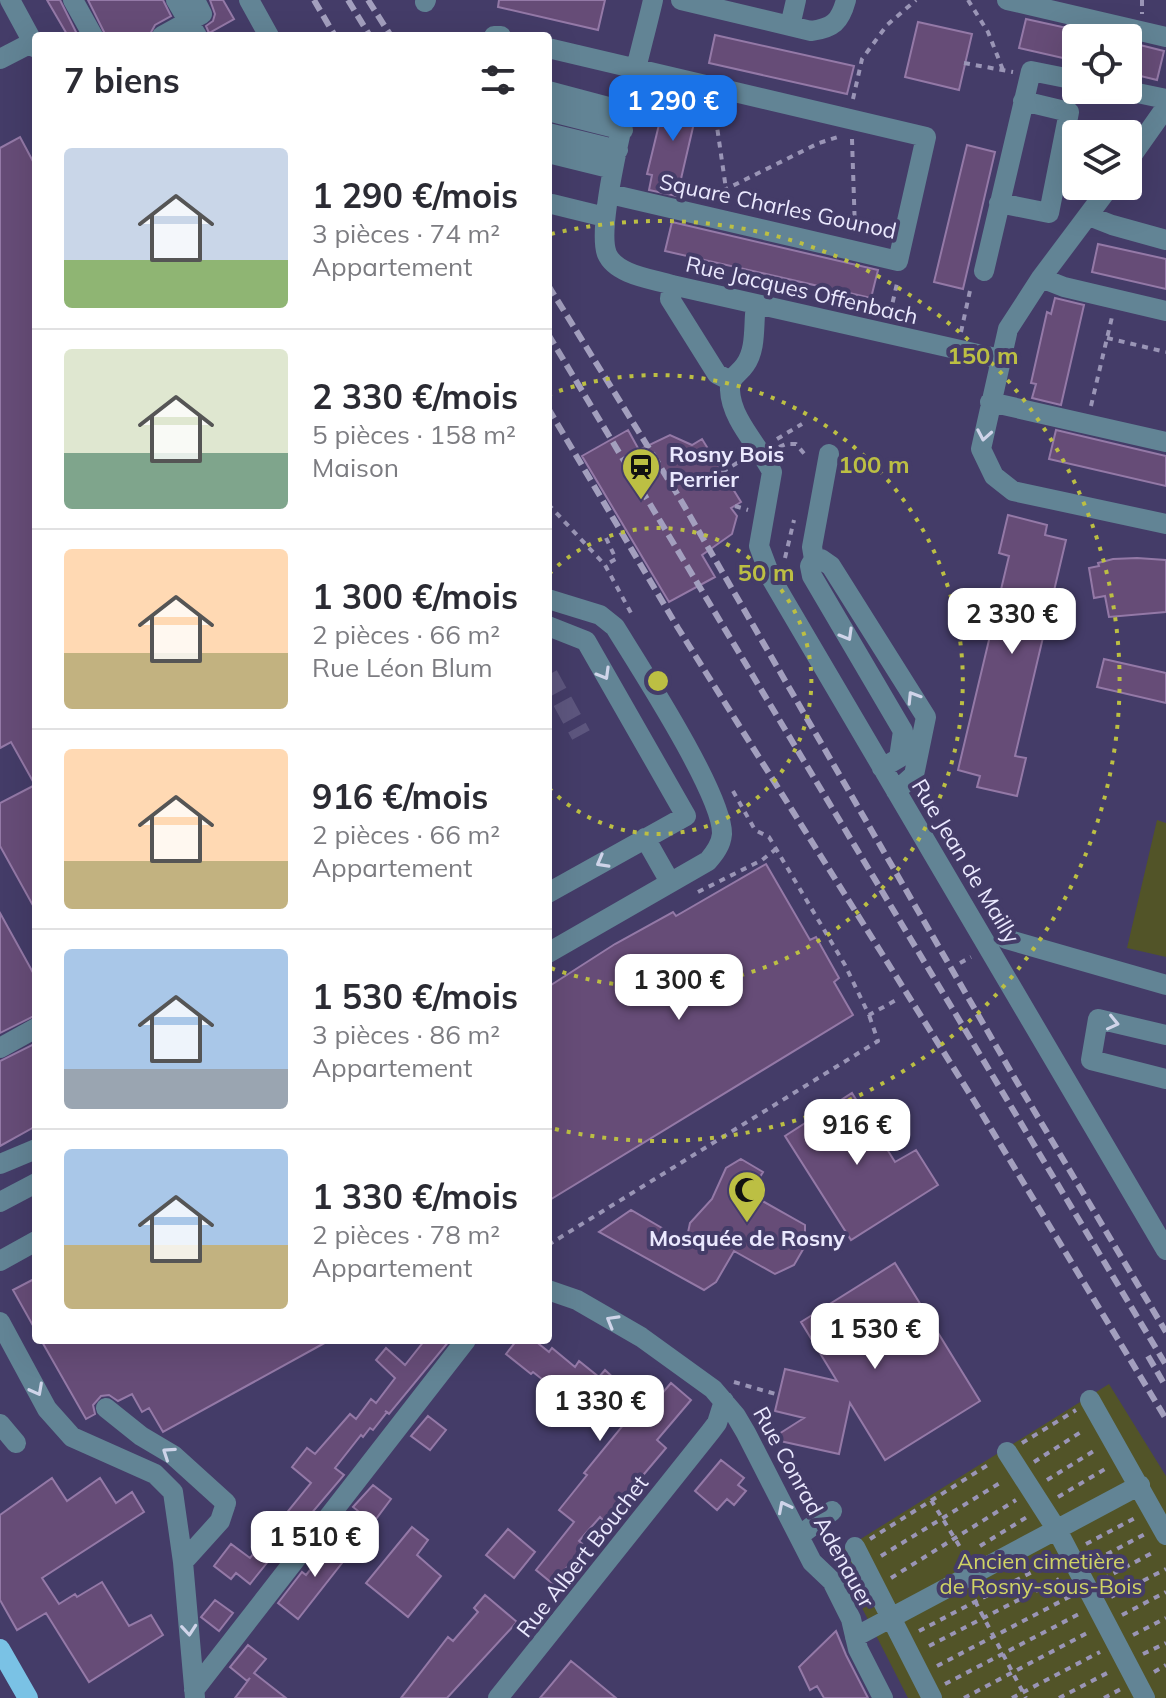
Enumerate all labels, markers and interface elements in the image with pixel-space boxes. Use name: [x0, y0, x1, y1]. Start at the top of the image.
map controls: [1062, 24, 1142, 200]
button: locate: [1062, 24, 1142, 104]
icon: filters: [476, 58, 520, 102]
text: 7 biens: [64, 59, 180, 102]
pin: 1 290 €: [599, 75, 747, 143]
text: 1 290 €: [627, 84, 719, 117]
button: layers: [1062, 120, 1142, 200]
street label: Square Charles Gounod: [657, 167, 899, 245]
text: 1 290 €/mois: [312, 174, 518, 217]
icon: home: [128, 180, 224, 276]
text: 3 pièces · 74 m²: [312, 217, 500, 250]
text: Appartement: [312, 250, 472, 283]
street label: Rue Jacques Offenbach: [683, 250, 921, 330]
text: 150 m: [947, 340, 1019, 370]
text: 2 330 €/mois: [312, 375, 518, 418]
icon: home: [128, 381, 224, 477]
text: 5 pièces · 158 m²: [312, 418, 516, 451]
one-way arrow: [976, 429, 993, 442]
place label: Rosny Bois Perrier: [669, 440, 784, 493]
station icon: Rosny Bois Perrier: [620, 446, 662, 501]
text: 100 m: [838, 449, 910, 479]
text: Maison: [312, 451, 399, 484]
text: 50 m: [738, 557, 794, 587]
text: 1 300 €/mois: [312, 575, 518, 618]
icon: home: [128, 581, 224, 677]
pin: 2 330 €: [938, 588, 1086, 656]
text: 2 330 €: [966, 597, 1058, 630]
text: 2 pièces · 66 m²: [312, 618, 500, 651]
one-way arrow: [837, 626, 852, 640]
text: Rue Léon Blum: [312, 651, 493, 684]
one-way arrow: [594, 665, 610, 680]
centre of rings: [644, 667, 672, 695]
one-way arrow: [908, 692, 923, 706]
street label: Rue Jean de Mailly: [906, 774, 1026, 949]
text: 916 €/mois: [312, 775, 488, 818]
icon: home: [128, 781, 224, 877]
text: 2 pièces · 66 m²: [312, 818, 500, 851]
text: Appartement: [312, 851, 472, 884]
one-way arrow: [597, 852, 611, 868]
pin: 1 300 €: [605, 954, 753, 1022]
text: 1 300 €: [633, 963, 725, 996]
text: 1 530 €/mois: [312, 975, 518, 1018]
icon: home: [128, 981, 224, 1077]
one-way arrow: [1106, 1014, 1119, 1031]
text: 3 pièces · 86 m²: [312, 1018, 500, 1051]
text: Appartement: [312, 1051, 472, 1084]
pin: 916 €: [801, 1099, 913, 1167]
text: 916 €: [822, 1108, 892, 1141]
mosque icon: Mosquée de Rosny: [726, 1169, 768, 1224]
text: 1 330 €/mois: [312, 1175, 518, 1218]
icon: home: [128, 1181, 224, 1277]
text: 2 pièces · 78 m²: [312, 1218, 500, 1251]
place label: Mosquée de Rosny: [649, 1224, 845, 1252]
text: Appartement: [312, 1251, 472, 1284]
pin: 1 530 €: [801, 1303, 949, 1371]
text: 1 530 €: [829, 1312, 921, 1345]
one-way arrow: [606, 1315, 621, 1331]
pin: 1 330 €: [526, 1375, 674, 1443]
one-way arrow: [27, 1382, 43, 1396]
text: 1 330 €: [554, 1384, 646, 1417]
street label: Rue Conrad Adenauer: [747, 1402, 881, 1612]
one-way arrow: [162, 1448, 176, 1463]
street label: Rue Albert Bouchet: [510, 1469, 654, 1643]
one-way arrow: [778, 1500, 794, 1515]
pin: 1 510 €: [241, 1511, 389, 1579]
text: 1 510 €: [269, 1520, 361, 1553]
park label: Ancien cimetière de Rosny-sous-Bois: [939, 1547, 1143, 1600]
one-way arrow: [180, 1624, 197, 1637]

